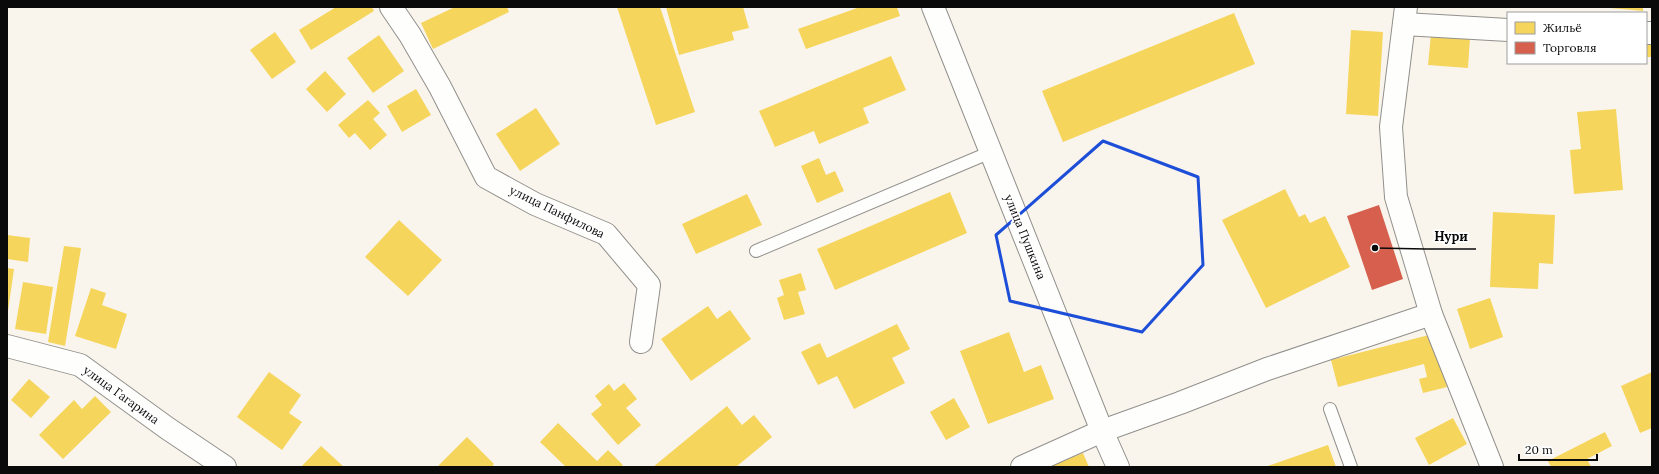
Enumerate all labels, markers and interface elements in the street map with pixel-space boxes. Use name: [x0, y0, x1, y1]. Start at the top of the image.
legend: [1507, 12, 1647, 64]
text: Жильё: [1543, 20, 1582, 35]
text: Торговля: [1543, 40, 1596, 55]
street label: улица Панфилова: [507, 182, 607, 241]
street label: улица Пушкина: [1002, 192, 1049, 282]
callout: Нури: [1426, 224, 1476, 249]
text: Нури: [1434, 228, 1468, 245]
street label: улица Гагарина: [80, 362, 162, 427]
scale bar: [1519, 436, 1597, 462]
text: 20 m: [1525, 442, 1553, 457]

